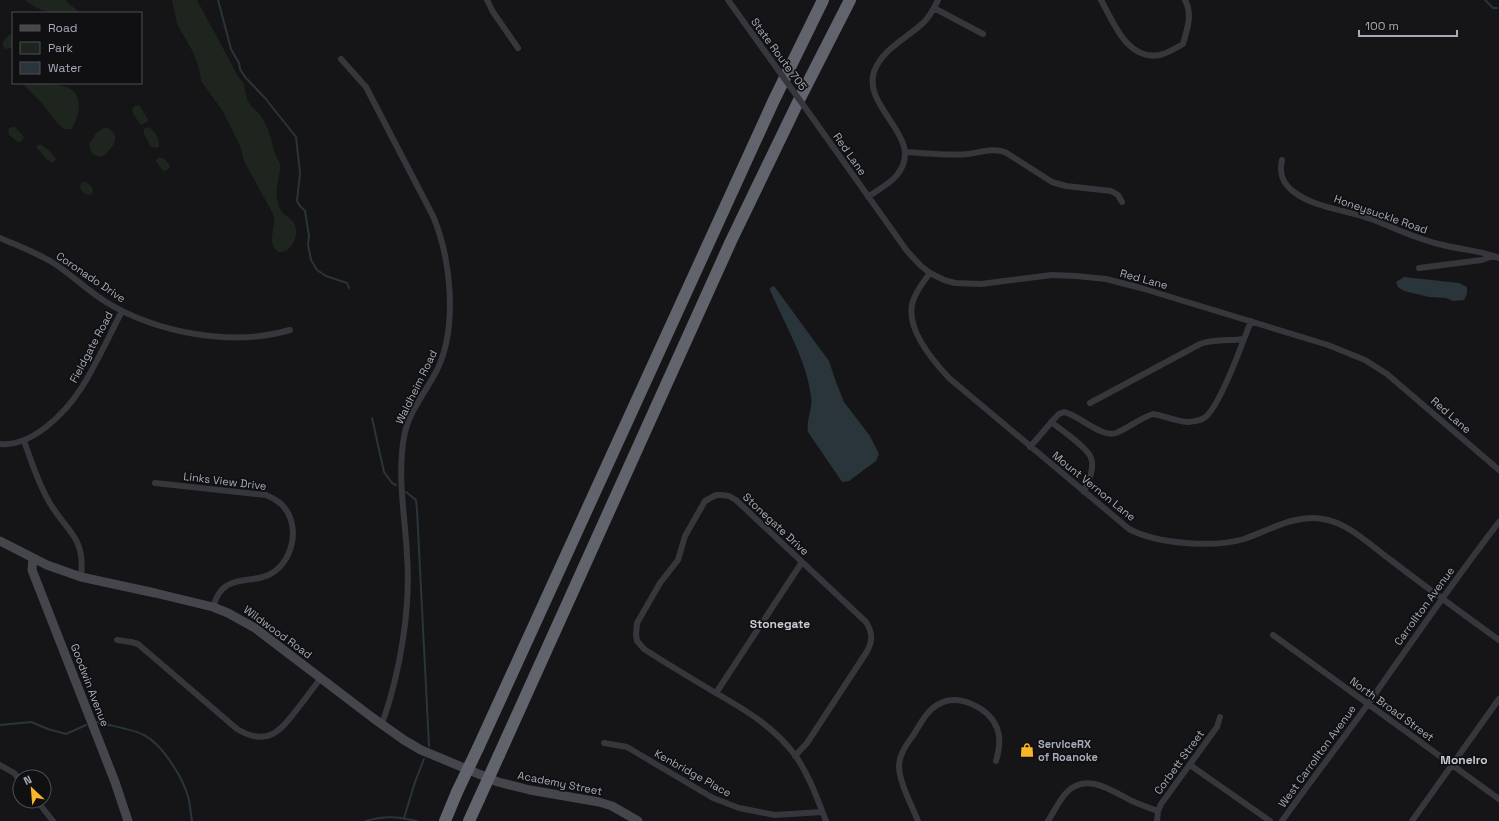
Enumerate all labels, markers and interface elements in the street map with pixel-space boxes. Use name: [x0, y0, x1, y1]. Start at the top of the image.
legend: [12, 12, 142, 84]
scale bar: [1359, 12, 1457, 38]
street label: State Route 705: [748, 15, 810, 93]
text: 100 m: [1365, 18, 1399, 34]
text: Road: [48, 20, 77, 36]
text: Park: [48, 40, 73, 56]
text: Water: [48, 60, 82, 76]
street label: Red Lane: [830, 130, 870, 178]
street label: Honeysuckle Road: [1332, 191, 1430, 237]
street label: Coronado Drive: [54, 249, 128, 305]
street label: Red Lane: [1119, 266, 1169, 292]
street label: Fieldgate Road: [66, 309, 116, 385]
street label: Waldheim Road: [392, 348, 440, 426]
street label: Red Lane: [1428, 394, 1474, 436]
street label: Mount Vernon Lane: [1050, 448, 1138, 524]
street label: Links View Drive: [183, 469, 267, 493]
street label: Stonegate Drive: [740, 490, 812, 558]
street label: Carrollton Avenue: [1391, 564, 1457, 648]
street label: Wildwood Road: [241, 602, 315, 662]
district label: Stonegate: [750, 616, 810, 632]
street label: Goodwin Avenue: [68, 642, 112, 728]
street label: North Broad Street: [1347, 674, 1437, 744]
street label: West Carrollton Avenue: [1275, 702, 1359, 810]
street label: Corbett Street: [1151, 727, 1207, 797]
place label: ServiceRX of Roanoke: [1038, 737, 1098, 764]
shop icon: ServiceRX of Roanoke: [1019, 742, 1035, 758]
street label: Kenbridge Place: [652, 746, 734, 800]
district label: Moneiro: [1440, 752, 1488, 768]
street label: Academy Street: [517, 768, 603, 798]
north arrow: [12, 769, 52, 809]
text: N: [21, 772, 34, 788]

